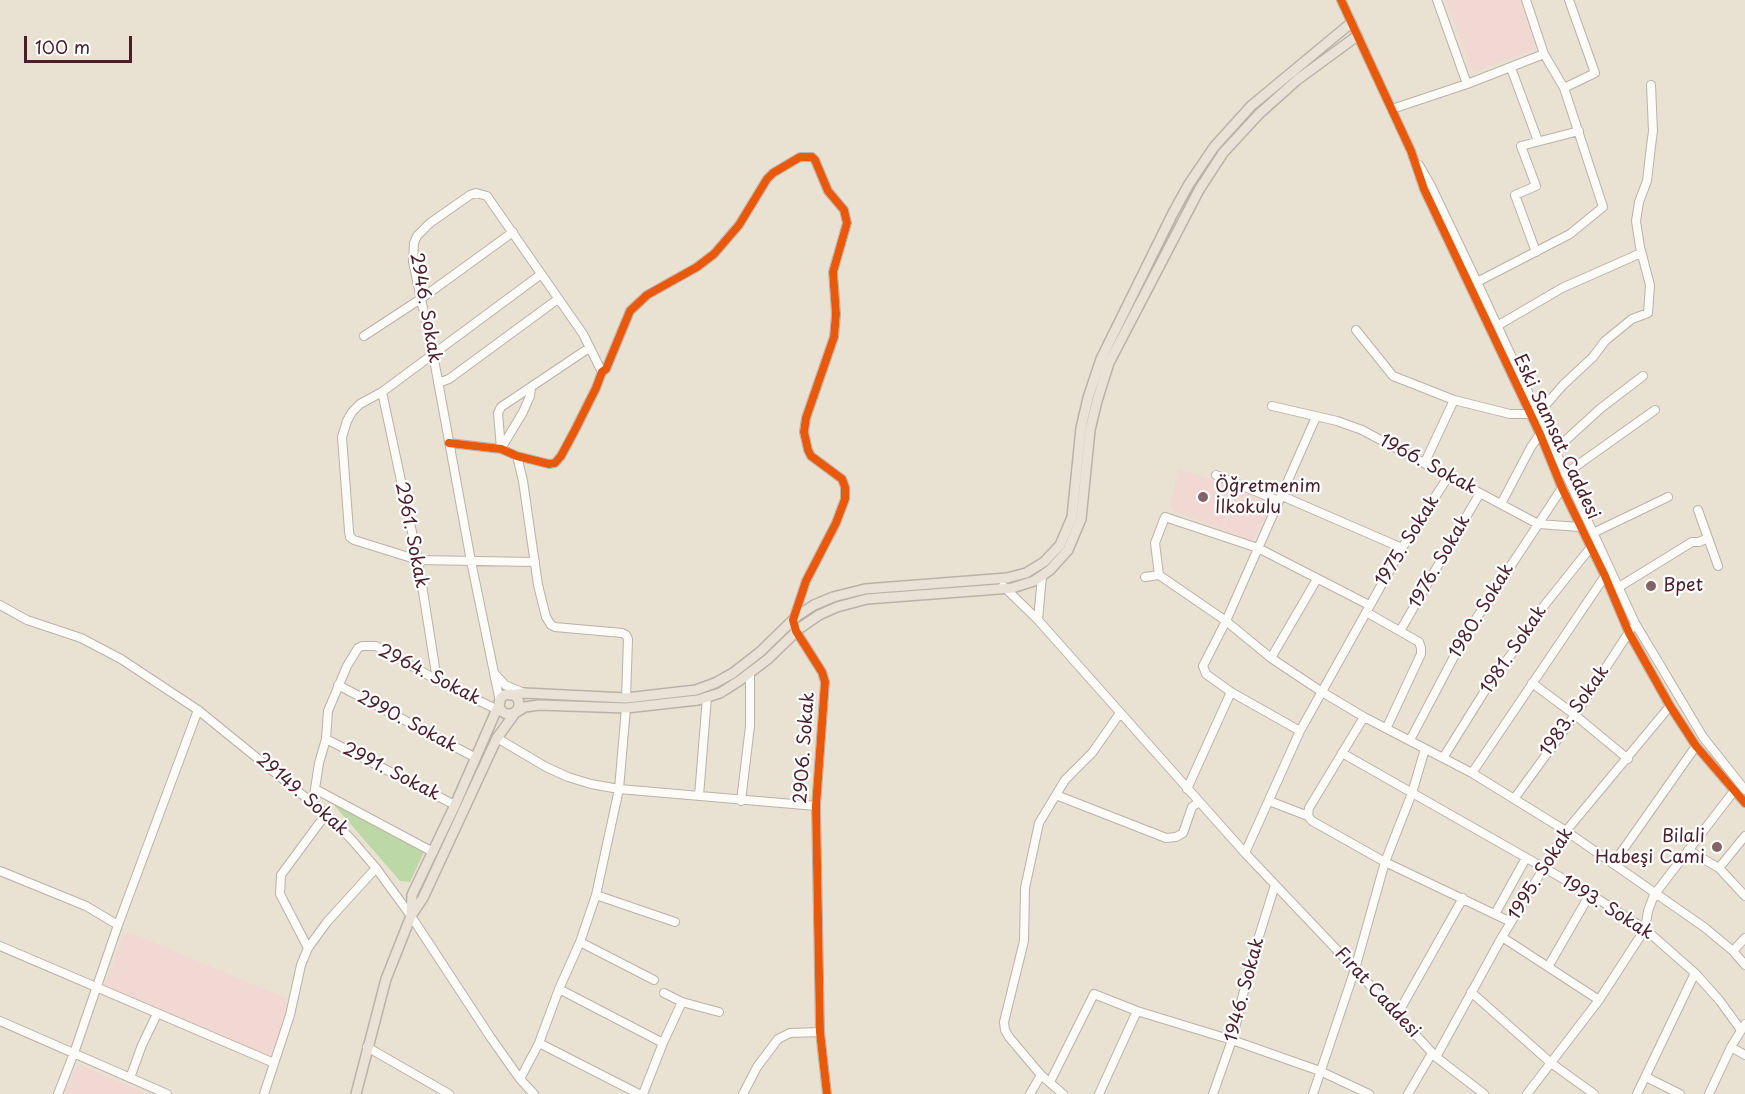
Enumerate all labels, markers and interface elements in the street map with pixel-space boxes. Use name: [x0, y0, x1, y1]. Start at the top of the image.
scale bar: [27, 24, 135, 62]
text: 100 m: [35, 33, 90, 60]
street label: 2946. Sokak: [405, 251, 445, 365]
street label: Eski Samsat Caddesi: [1508, 351, 1604, 523]
street label: 1966. Sokak: [1376, 430, 1480, 500]
place label: Öğretmenim İlkokulu: [1215, 476, 1321, 518]
street label: 2961. Sokak: [390, 480, 432, 590]
marker: Öğretmenim İlkokulu: [1196, 490, 1210, 504]
street label: 1975. Sokak: [1372, 492, 1444, 590]
street label: 1976. Sokak: [1405, 511, 1475, 613]
street label: 1980. Sokak: [1445, 560, 1519, 662]
place label: Bpet: [1663, 575, 1703, 597]
marker: Bpet: [1644, 579, 1658, 593]
street label: 1981. Sokak: [1476, 602, 1552, 698]
street label: 2964. Sokak: [374, 640, 484, 710]
street label: 1983. Sokak: [1536, 661, 1614, 761]
street label: 2990. Sokak: [353, 687, 461, 757]
street label: 2906. Sokak: [790, 691, 820, 805]
street label: 2991. Sokak: [339, 738, 443, 806]
street label: 29149. Sokak: [251, 749, 353, 841]
street label: 1995. Sokak: [1504, 824, 1578, 924]
place label: Bilali Habeşi Cami: [1595, 826, 1705, 868]
marker: Bilali Habeşi Cami: [1710, 840, 1724, 854]
street label: 1993. Sokak: [1557, 871, 1657, 945]
street label: 1946. Sokak: [1221, 935, 1269, 1045]
street label: Fırat Caddesi: [1330, 943, 1424, 1043]

